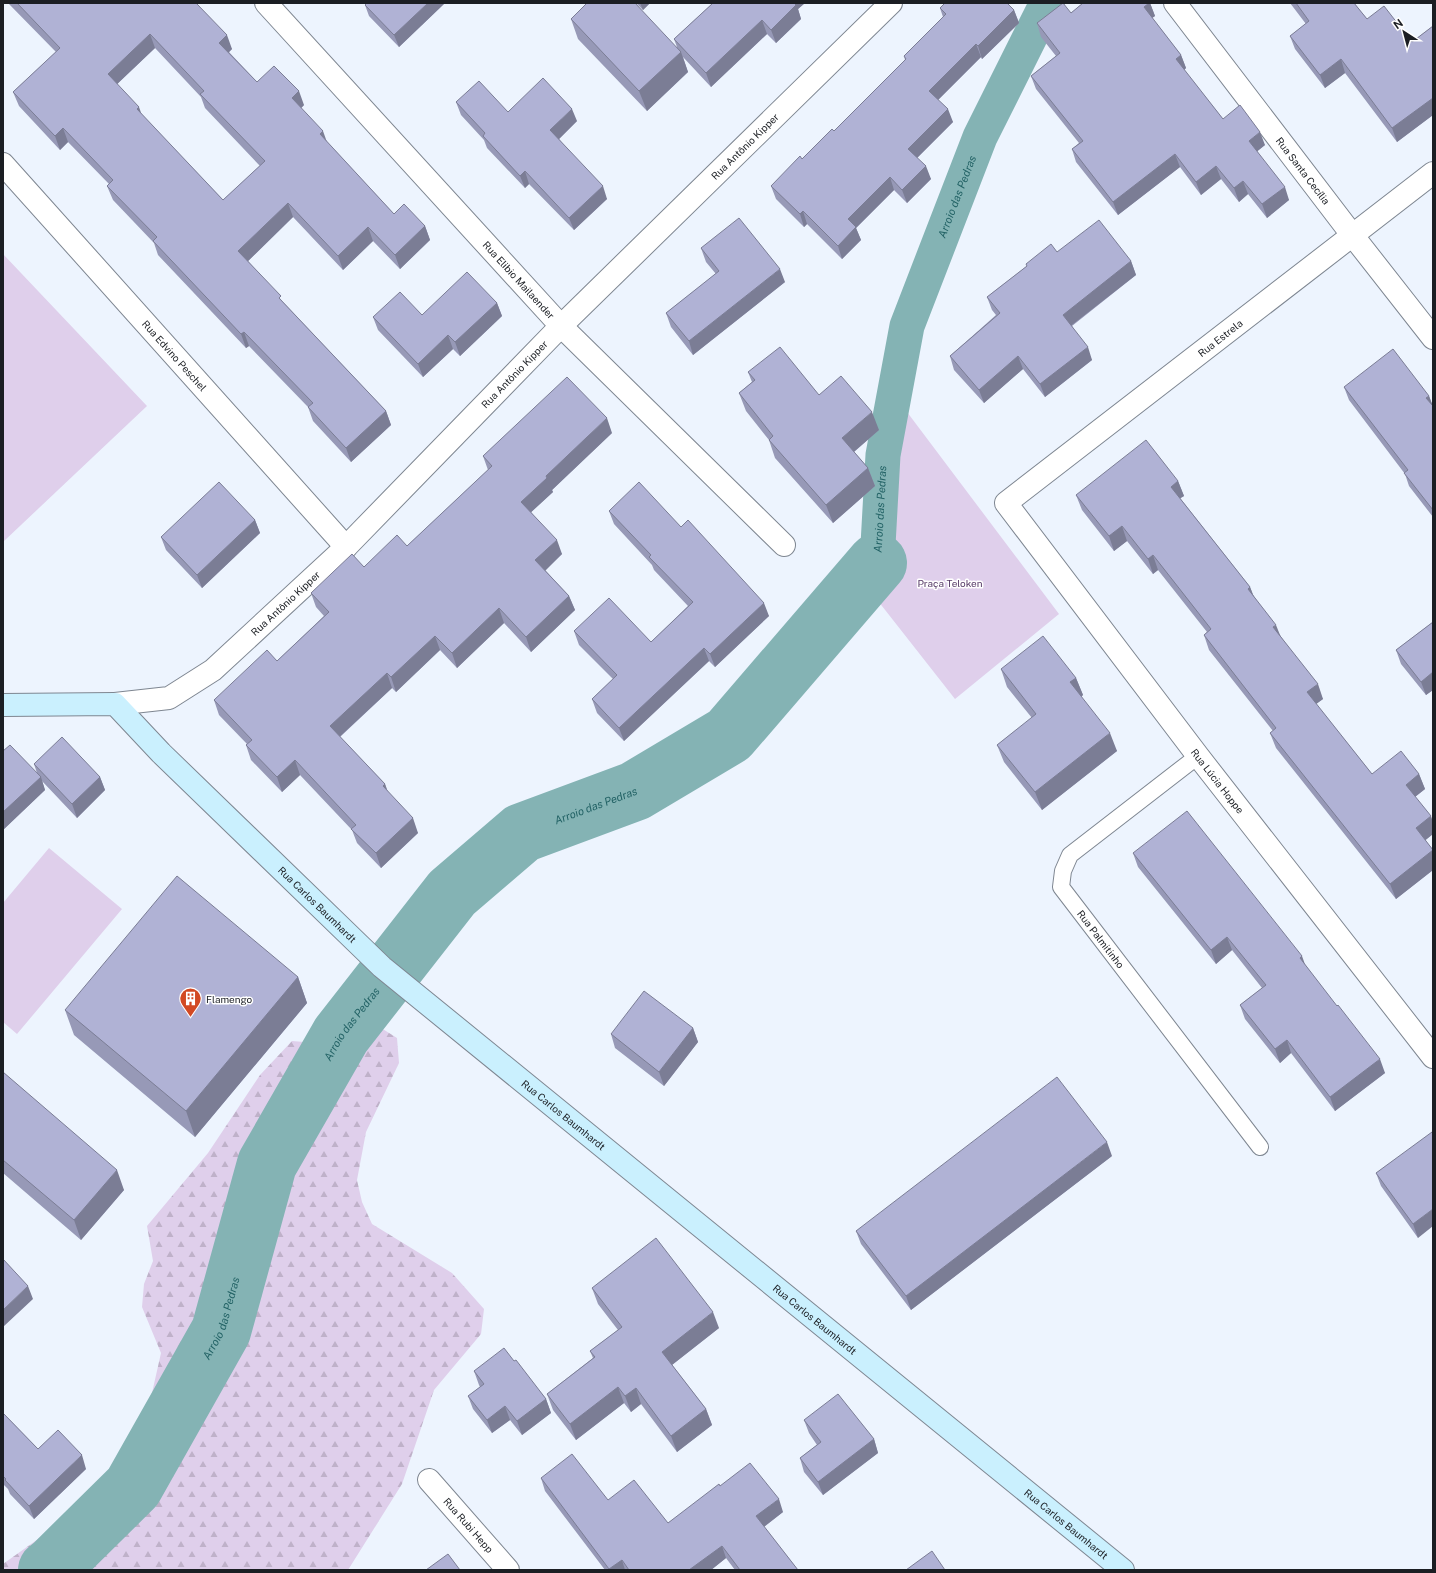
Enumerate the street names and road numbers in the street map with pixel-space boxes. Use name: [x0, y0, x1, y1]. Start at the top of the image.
street label: Rua Antônio Kipper: [708, 110, 781, 182]
street label: Rua Santa Cecília: [1274, 135, 1333, 207]
street label: Rua Elibio Mailaender: [480, 239, 557, 321]
street label: Rua Estrela: [1195, 317, 1245, 359]
street label: Rua Edvino Peschel: [140, 318, 209, 393]
street label: Rua Antônio Kipper: [479, 338, 550, 410]
street label: Rua Antônio Kipper: [248, 568, 322, 638]
street label: Rua Lúcia Hoppe: [1189, 746, 1247, 816]
street label: Rua Carlos Baumhardt: [276, 864, 359, 945]
street label: Rua Palmitinho: [1075, 908, 1127, 971]
street label: Rua Carlos Baumhardt: [519, 1077, 608, 1152]
street label: Rua Carlos Baumhardt: [771, 1282, 859, 1357]
street label: Rua Carlos Baumhardt: [1022, 1486, 1111, 1561]
street label: Rua Rubi Hepp: [441, 1495, 496, 1555]

